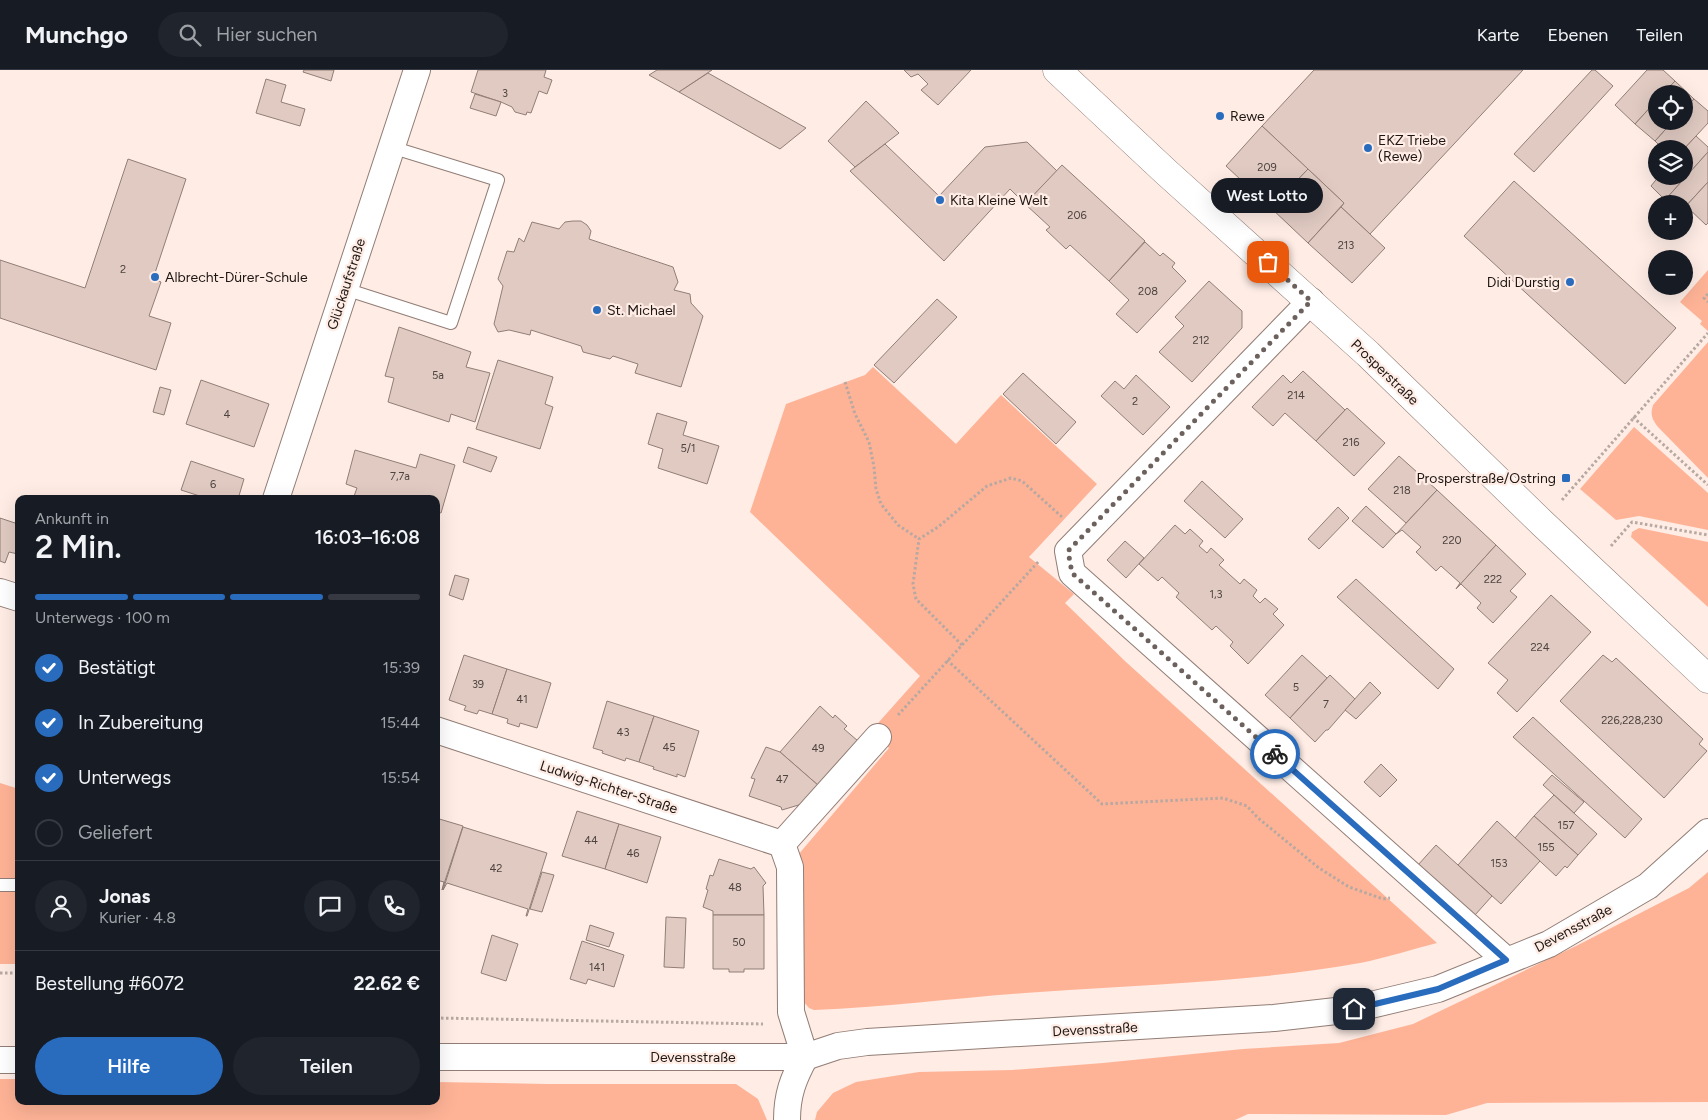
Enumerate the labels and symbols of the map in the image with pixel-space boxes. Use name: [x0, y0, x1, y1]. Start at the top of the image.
house number: 3: [502, 87, 508, 100]
place label: Rewe: [1230, 108, 1265, 125]
marker: Rewe: [1214, 110, 1226, 122]
place label: EKZ Triebe (Rewe): [1378, 132, 1446, 165]
marker: EKZ Triebe (Rewe): [1362, 142, 1374, 154]
house number: 209: [1257, 161, 1277, 174]
callout: West Lotto: [1212, 177, 1324, 212]
place label: Kita Kleine Welt: [950, 192, 1048, 209]
marker: Kita Kleine Welt: [934, 194, 946, 206]
house number: 206: [1067, 209, 1087, 222]
street label: Glückaufstraße: [324, 236, 369, 332]
house number: 213: [1338, 239, 1354, 252]
pin: [1247, 241, 1289, 283]
house number: 2: [120, 263, 126, 276]
place label: Albrecht-Dürer-Schule: [165, 269, 308, 286]
marker: Albrecht-Dürer-Schule: [149, 271, 161, 283]
place label: Didi Durstig: [1487, 274, 1560, 291]
marker: Didi Durstig: [1564, 276, 1576, 288]
house number: 208: [1138, 285, 1158, 298]
place label: St. Michael: [607, 302, 676, 319]
marker: St. Michael: [591, 304, 603, 316]
house number: 212: [1193, 334, 1209, 347]
street label: Prosperstraße: [1347, 336, 1422, 409]
house number: 5a: [432, 369, 444, 382]
house number: 214: [1287, 389, 1305, 402]
house number: 2: [1132, 395, 1138, 408]
house number: 4: [224, 408, 231, 421]
house number: 216: [1343, 436, 1359, 449]
house number: 5/1: [680, 442, 696, 455]
house number: 7,7a: [390, 470, 410, 483]
place label: Prosperstraße/Ostring: [1417, 470, 1556, 487]
marker: Prosperstraße/Ostring: [1560, 472, 1572, 484]
house number: 6: [210, 478, 216, 491]
house number: 218: [1393, 484, 1411, 497]
house number: 220: [1442, 534, 1462, 547]
house number: 222: [1484, 573, 1502, 586]
house number: 1,3: [1209, 588, 1223, 601]
house number: 224: [1530, 641, 1550, 654]
house number: 39: [472, 678, 484, 691]
house number: 5: [1293, 681, 1299, 694]
house number: 41: [516, 693, 528, 706]
house number: 7: [1323, 698, 1329, 711]
house number: 226,228,230: [1601, 714, 1663, 727]
house number: 43: [617, 726, 629, 739]
courier: [1250, 729, 1300, 779]
house number: 45: [662, 741, 676, 754]
house number: 49: [811, 742, 825, 755]
street label: Ludwig-Richter-Straße: [538, 757, 680, 818]
house number: 47: [776, 773, 788, 786]
house number: 157: [1558, 819, 1574, 832]
house number: 44: [584, 834, 598, 847]
house number: 155: [1537, 841, 1555, 854]
house number: 46: [626, 847, 640, 860]
house number: 153: [1491, 857, 1507, 870]
house number: 42: [490, 862, 502, 875]
house number: 48: [728, 881, 742, 894]
street label: Devensstraße: [1532, 901, 1615, 956]
house number: 50: [732, 936, 746, 949]
house number: 141: [589, 961, 605, 974]
pin: [1333, 988, 1375, 1030]
street label: Devensstraße: [1052, 1019, 1138, 1040]
street label: Devensstraße: [650, 1049, 736, 1066]

